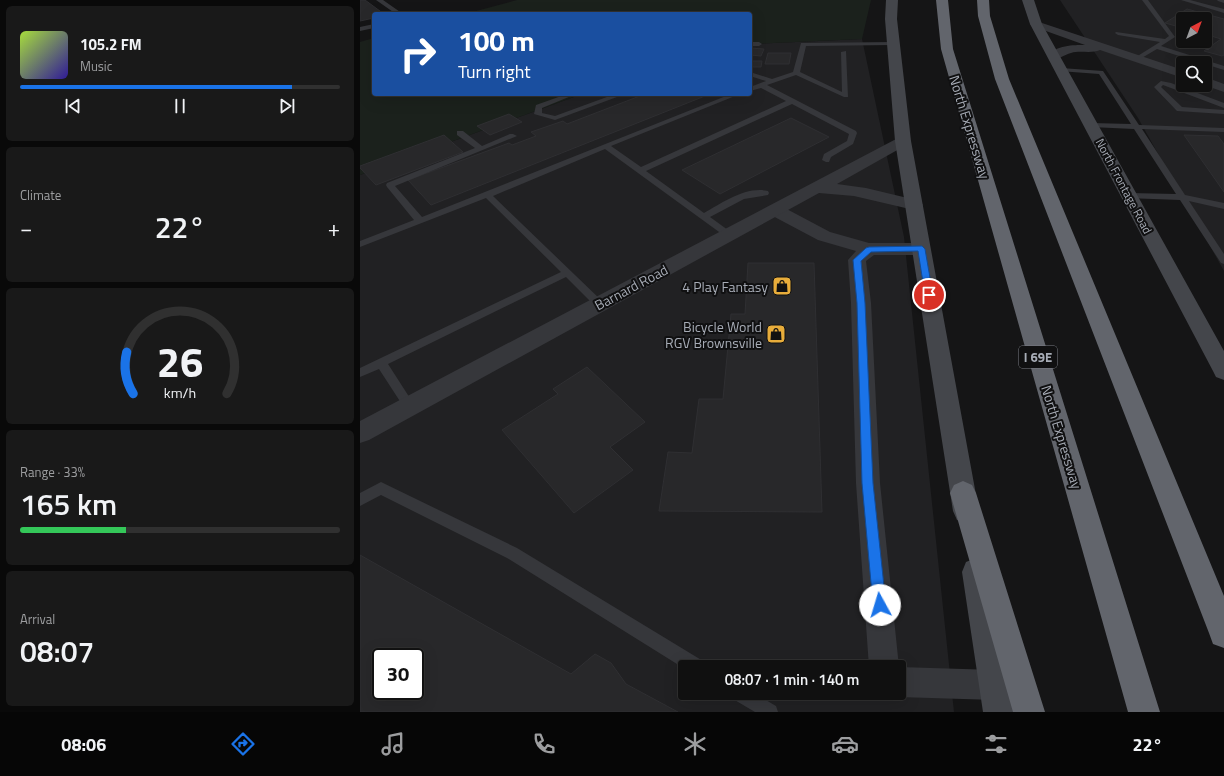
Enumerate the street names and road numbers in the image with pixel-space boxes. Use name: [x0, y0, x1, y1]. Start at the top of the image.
street label: North Expressway: [944, 72, 996, 182]
street label: North Frontage Road: [1091, 135, 1157, 237]
street label: Barnard Road: [591, 259, 671, 315]
road number: I 69E: [1019, 346, 1057, 368]
street label: North Expressway: [1036, 382, 1088, 492]

